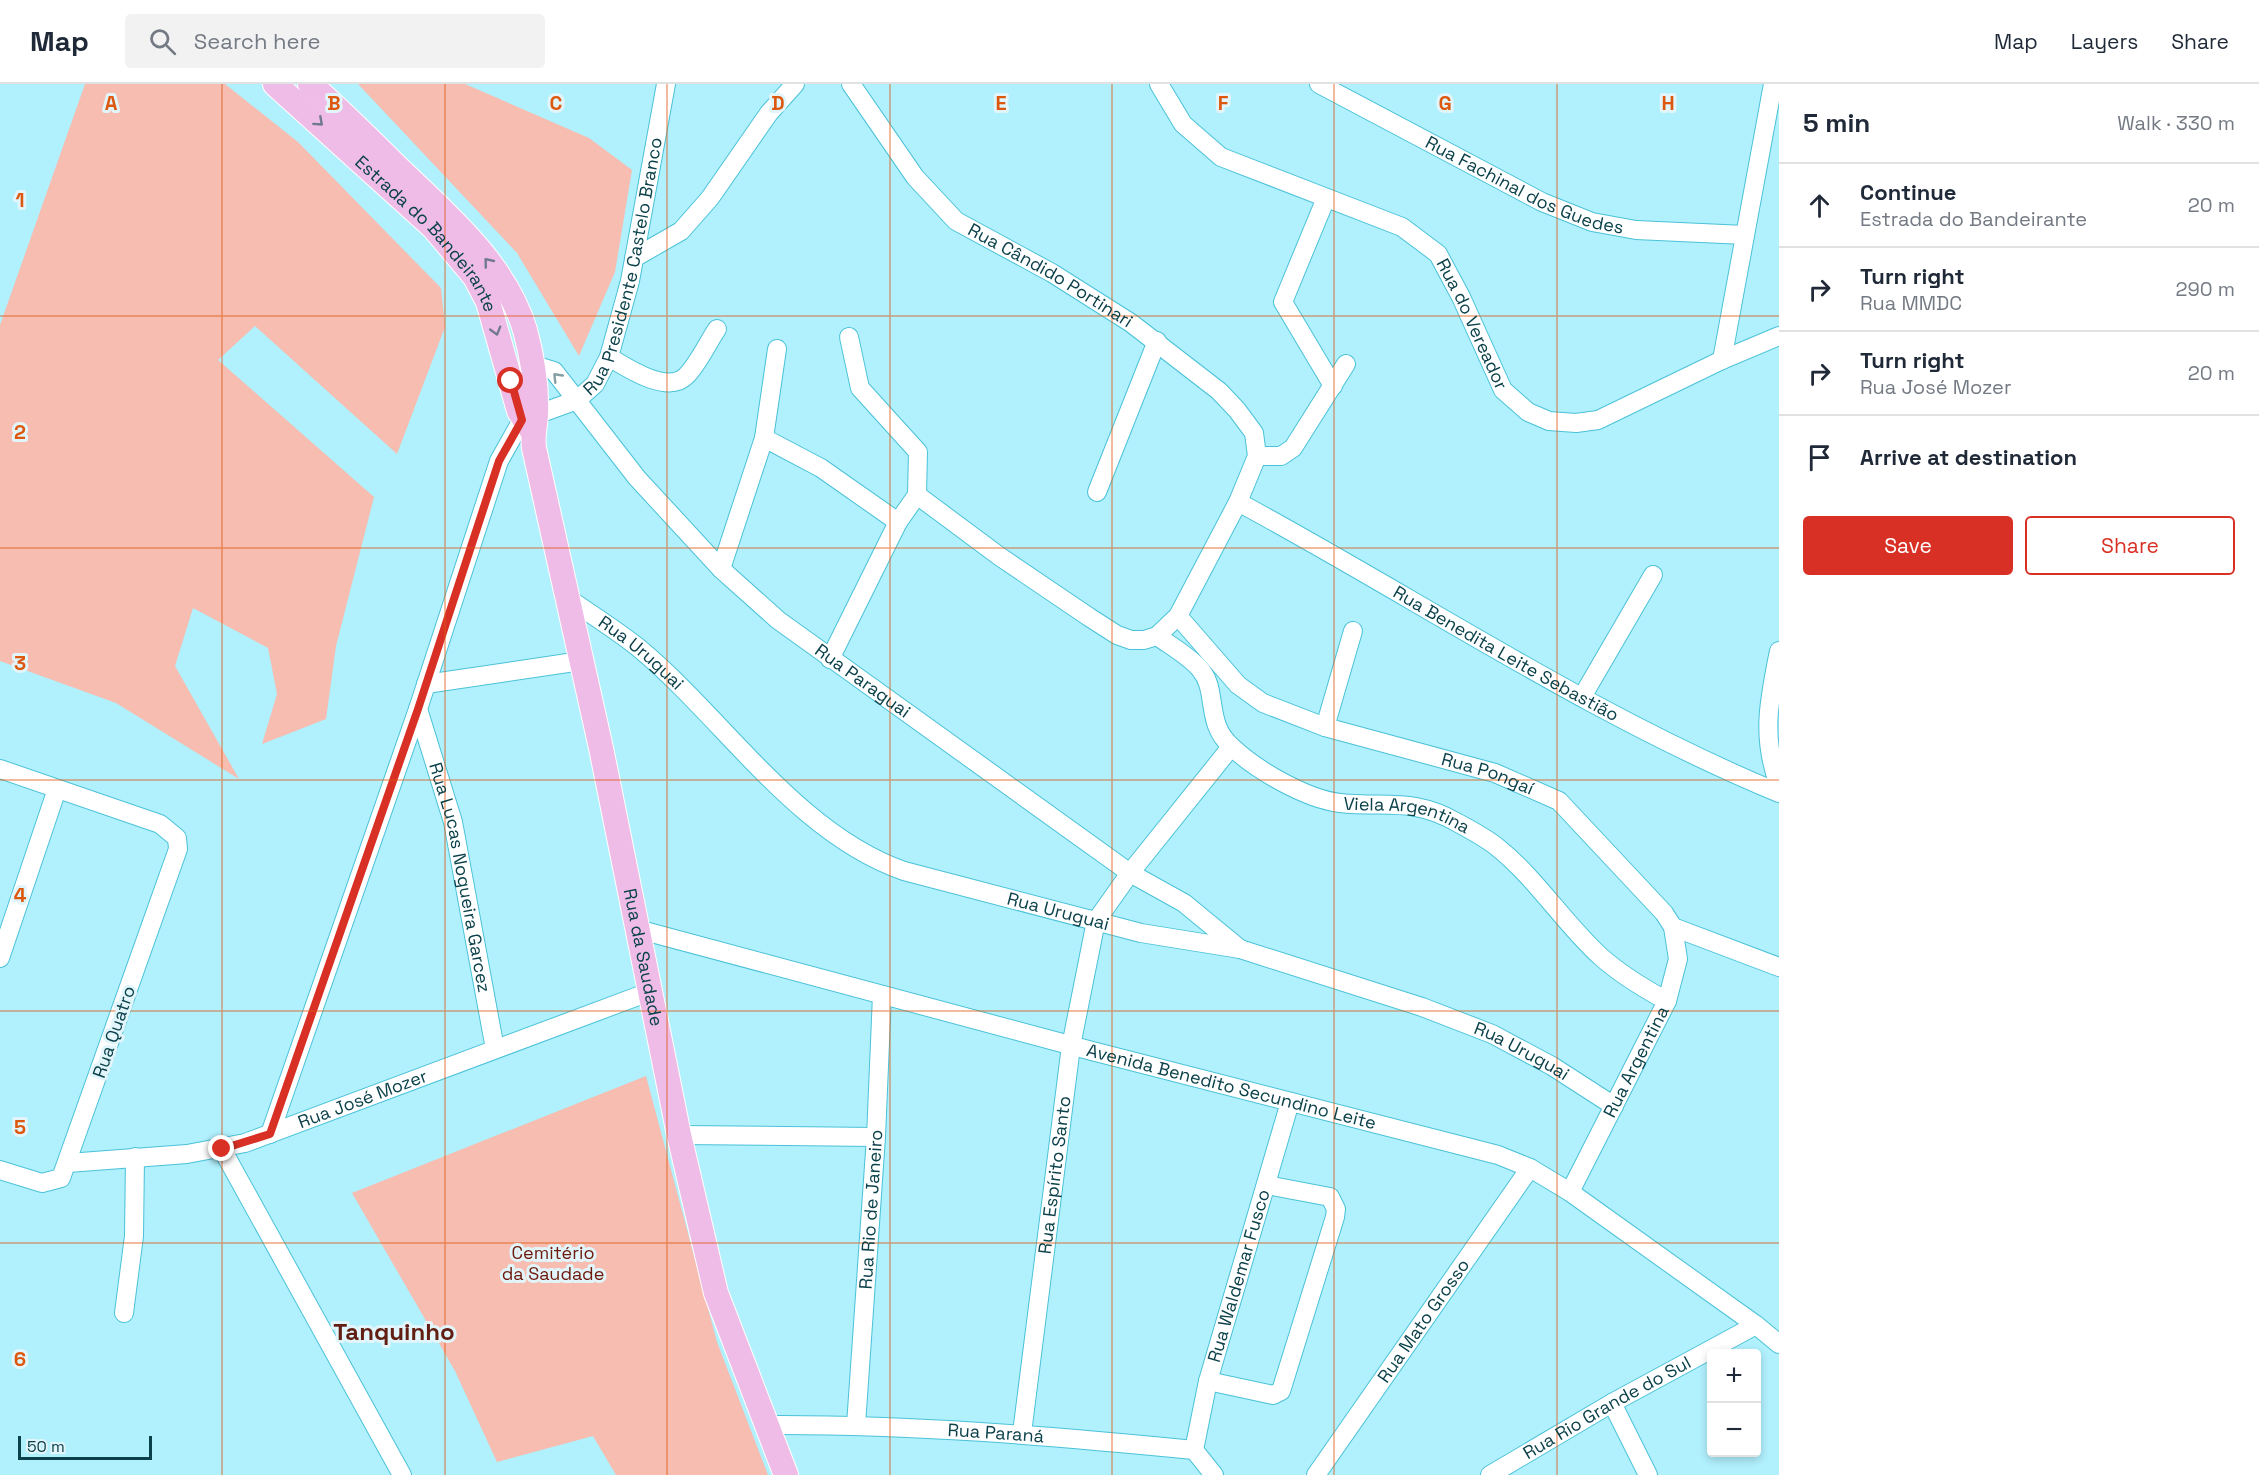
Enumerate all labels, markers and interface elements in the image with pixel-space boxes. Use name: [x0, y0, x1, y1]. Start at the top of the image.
search box: [125, 14, 545, 68]
text: Map: [30, 23, 89, 59]
icon: search: [146, 25, 179, 58]
text: Search here: [194, 27, 321, 55]
text: Map: [1994, 28, 2038, 55]
text: Layers: [2071, 28, 2138, 55]
text: Share: [2171, 28, 2229, 55]
text: A: [105, 90, 118, 116]
text: B: [327, 90, 341, 116]
text: C: [550, 90, 563, 116]
text: D: [771, 90, 785, 116]
text: E: [995, 90, 1007, 116]
text: F: [1218, 90, 1229, 116]
text: G: [1438, 90, 1452, 116]
text: H: [1661, 90, 1675, 116]
text: 5 min: [1803, 106, 1870, 140]
text: Walk · 330 m: [2117, 110, 2235, 136]
one-way arrow: [312, 115, 323, 126]
street label: Rua Fachinal dos Guedes: [1422, 130, 1625, 239]
street label: Rua Presidente Castelo Branco: [578, 135, 667, 400]
street label: Estrada do Bandeirante: [350, 150, 502, 314]
text: Continue: [1860, 178, 1956, 206]
text: 1: [15, 187, 25, 213]
icon: ahead: [1803, 189, 1836, 222]
text: 20 m: [2188, 192, 2235, 218]
text: Estrada do Bandeirante: [1860, 206, 2087, 232]
street label: Rua Cândido Portinari: [964, 218, 1137, 332]
street label: Rua do Vereador: [1431, 254, 1513, 393]
one-way arrow: [485, 258, 496, 269]
text: Turn right: [1860, 262, 1965, 290]
icon: right: [1803, 273, 1836, 306]
text: 290 m: [2176, 276, 2235, 302]
text: Rua MMDC: [1860, 290, 1962, 316]
one-way arrow: [489, 325, 501, 336]
text: Turn right: [1860, 346, 1965, 374]
icon: right: [1803, 357, 1836, 390]
text: 20 m: [2188, 360, 2235, 386]
route start: [497, 367, 523, 393]
one-way arrow: [554, 373, 564, 384]
text: Rua José Mozer: [1860, 374, 2011, 400]
text: 2: [14, 419, 26, 445]
icon: arrive: [1803, 441, 1836, 474]
text: Arrive at destination: [1860, 443, 2077, 471]
button: Save: [1803, 516, 2013, 575]
button: Share: [2025, 516, 2235, 575]
street label: Rua Benedita Leite Sebastião: [1389, 580, 1623, 726]
street label: Rua Uruguai: [594, 610, 689, 694]
street label: Rua Paraguai: [811, 638, 915, 723]
text: 3: [14, 650, 26, 676]
street label: Rua Pongaí: [1439, 747, 1538, 800]
street label: Rua Lucas Nogueira Garcez: [424, 760, 496, 994]
street label: Viela Argentina: [1343, 791, 1474, 838]
text: 4: [14, 882, 27, 908]
street label: Rua da Saudade: [619, 886, 669, 1028]
street label: Rua Uruguai: [1005, 886, 1112, 935]
street label: Rua Quatro: [87, 983, 140, 1081]
street label: Rua Argentina: [1598, 1002, 1674, 1121]
street label: Rua Uruguai: [1471, 1016, 1574, 1085]
street label: Avenida Benedito Secundino Leite: [1084, 1038, 1379, 1134]
street label: Rua José Mozer: [295, 1064, 431, 1133]
street label: Rua Espírito Santo: [1033, 1095, 1076, 1255]
text: 5: [14, 1114, 26, 1140]
street label: Rua Rio de Janeiro: [853, 1129, 887, 1290]
route end: [208, 1135, 234, 1161]
street label: Rua Waldemar Fusco: [1202, 1186, 1275, 1365]
park label: Cemitério da Saudade: [502, 1241, 604, 1285]
street label: Rua Mato Grosso: [1372, 1254, 1474, 1387]
district label: Tanquinho: [333, 1316, 455, 1347]
text: 6: [14, 1346, 26, 1372]
map controls: [1707, 1349, 1761, 1457]
button: +: [1707, 1349, 1761, 1403]
street label: Rua Rio Grande do Sul: [1519, 1351, 1695, 1464]
button: −: [1707, 1403, 1761, 1457]
street label: Rua Paraná: [947, 1418, 1045, 1447]
scale bar: [18, 1433, 152, 1460]
text: 50 m: [27, 1436, 65, 1457]

